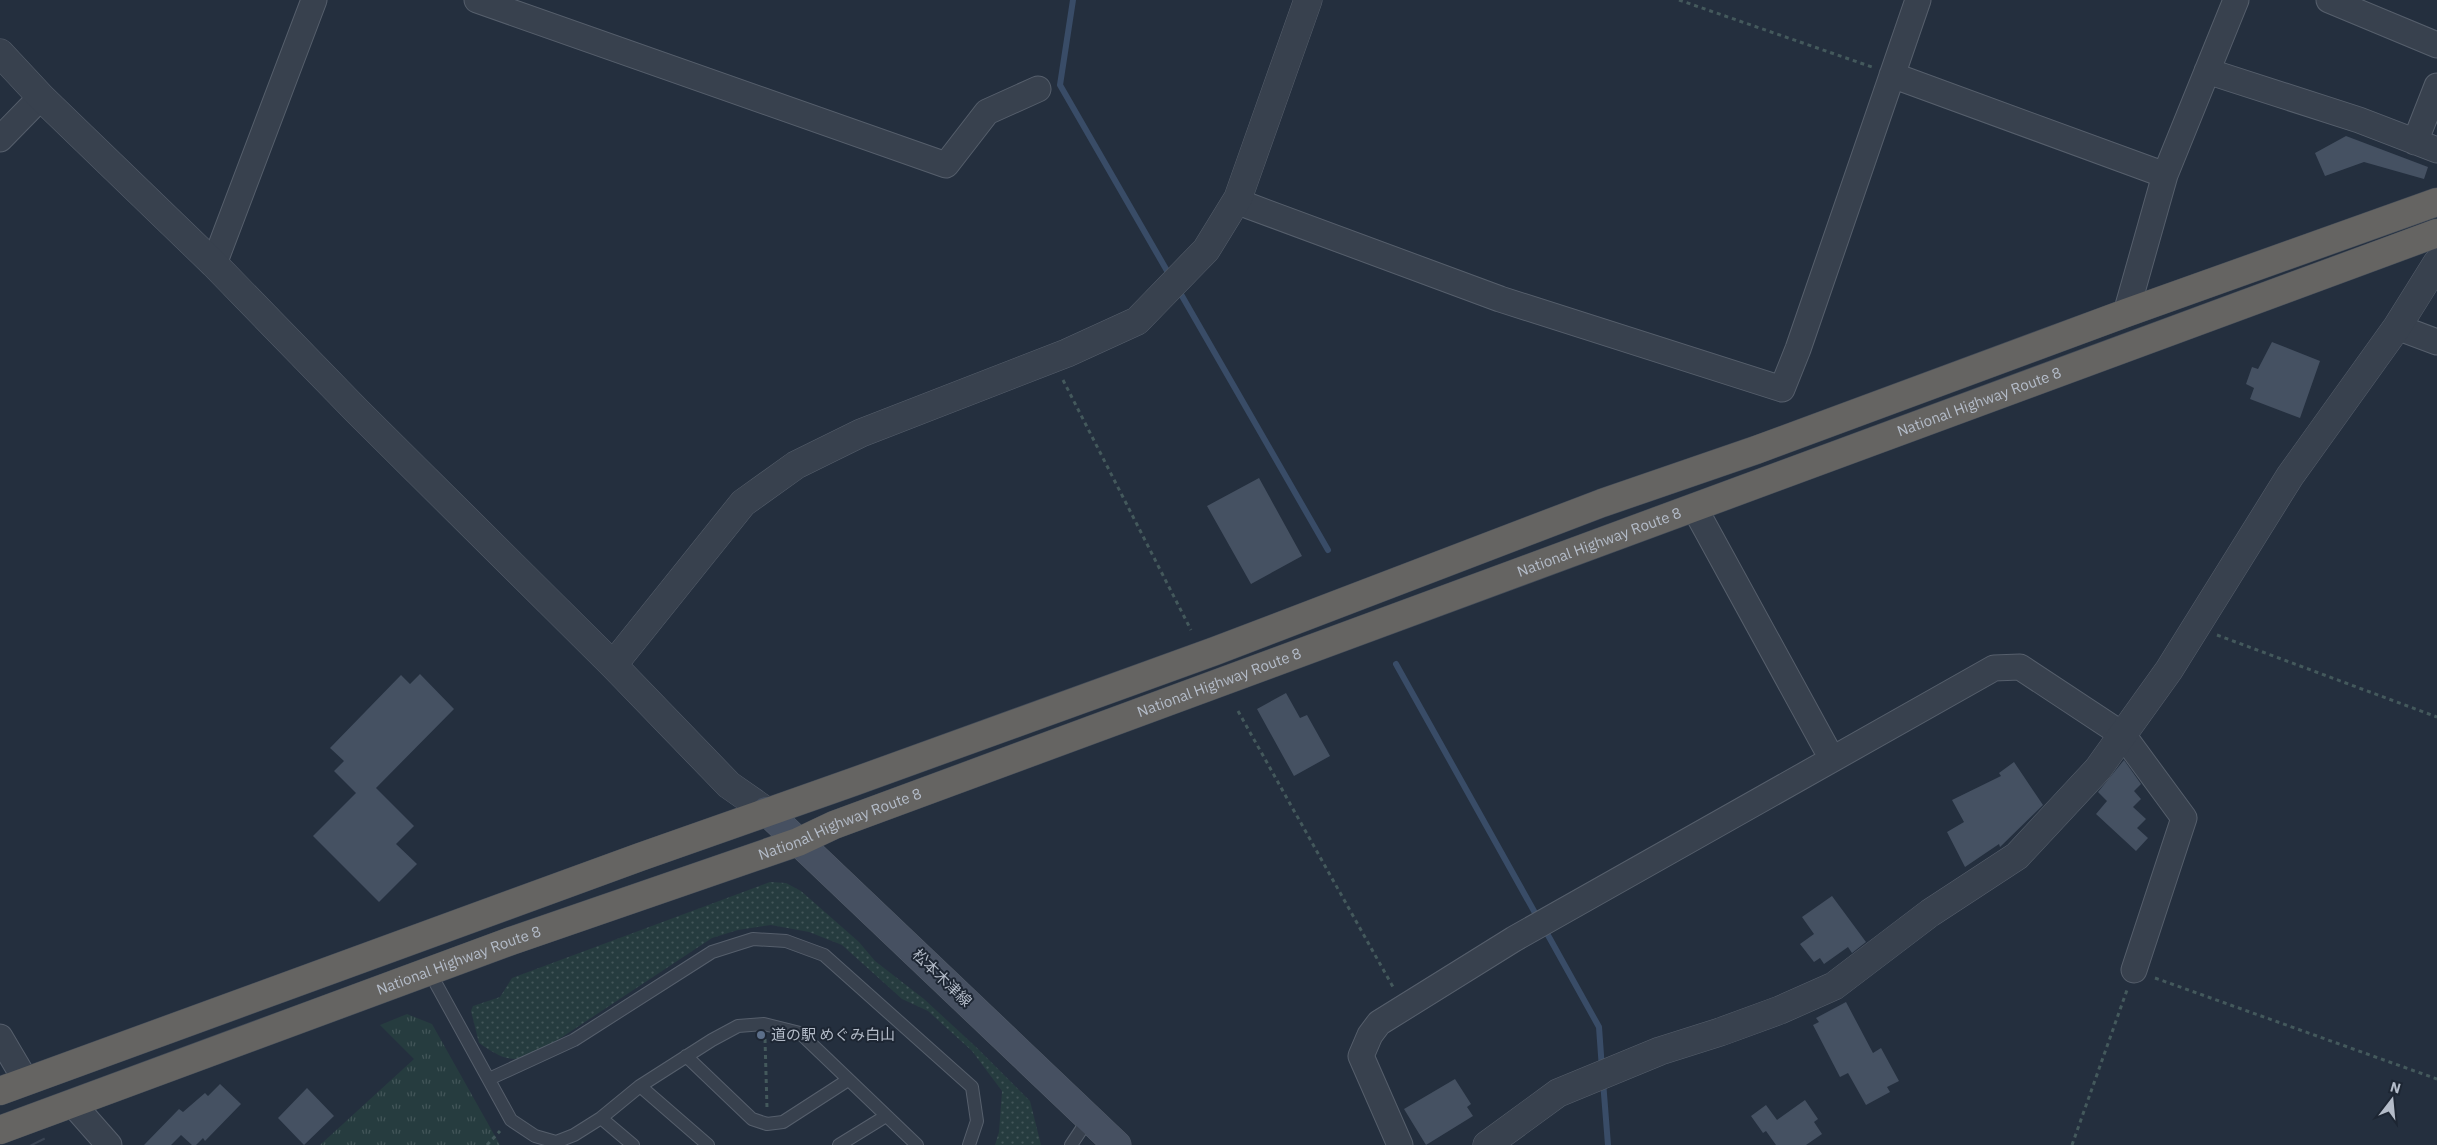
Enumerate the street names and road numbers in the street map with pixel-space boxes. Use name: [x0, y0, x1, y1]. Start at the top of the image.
street label: National Highway Route 8: [1894, 363, 2064, 441]
street label: National Highway Route 8: [1514, 503, 1684, 581]
street label: National Highway Route 8: [1134, 643, 1304, 721]
street label: National Highway Route 8: [756, 784, 924, 864]
street label: National Highway Route 8: [374, 921, 543, 999]
street label: 松本木津線: [909, 945, 976, 1011]

